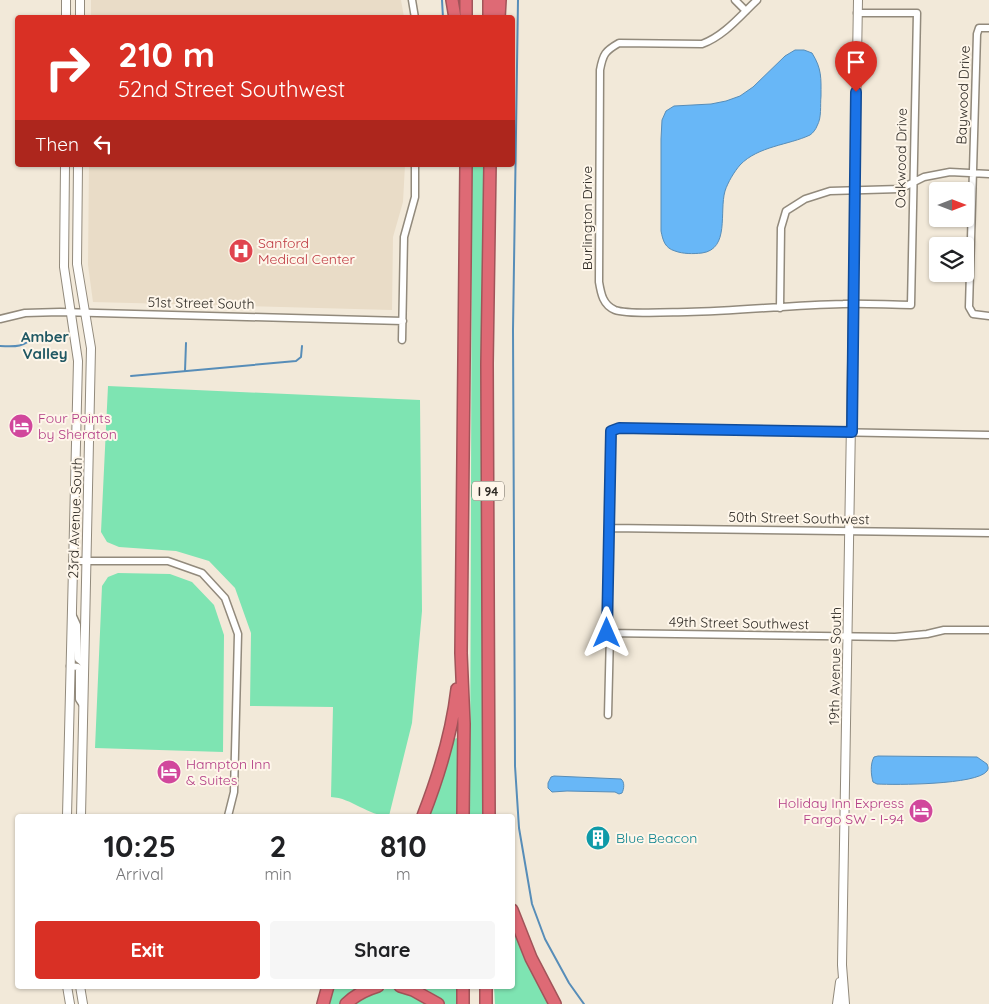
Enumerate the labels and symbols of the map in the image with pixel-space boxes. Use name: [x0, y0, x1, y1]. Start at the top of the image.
pin: [835, 41, 877, 92]
street label: Baywood Drive: [952, 45, 974, 145]
street label: Oakwood Drive: [891, 108, 911, 208]
street label: Burlington Drive: [578, 166, 596, 270]
north arrow: [929, 182, 974, 228]
place label: Sanford Medical Center: [258, 234, 355, 268]
hospital icon: Sanford Medical Center: [228, 238, 254, 264]
street label: 51st Street South: [147, 293, 255, 313]
district label: Amber Valley: [21, 327, 70, 363]
place label: Four Points by Sheraton: [38, 409, 117, 443]
hotel icon: Four Points by Sheraton: [8, 413, 34, 439]
street label: 23rd Avenue South: [64, 457, 86, 579]
road number: I 94: [472, 482, 504, 501]
street label: 50th Street Southwest: [728, 508, 870, 528]
position arrow: [580, 606, 632, 658]
street label: 19th Avenue South: [825, 607, 845, 725]
street label: 49th Street Southwest: [669, 613, 810, 633]
place label: Hampton Inn & Suites: [186, 755, 271, 789]
hotel icon: Hampton Inn & Suites: [156, 759, 182, 785]
place label: Holiday Inn Express Fargo SW - I-94: [778, 794, 904, 828]
hotel icon: Holiday Inn Express Fargo SW - I-94: [908, 798, 934, 824]
building icon: Blue Beacon: [585, 825, 611, 851]
place label: Blue Beacon: [616, 829, 697, 847]

